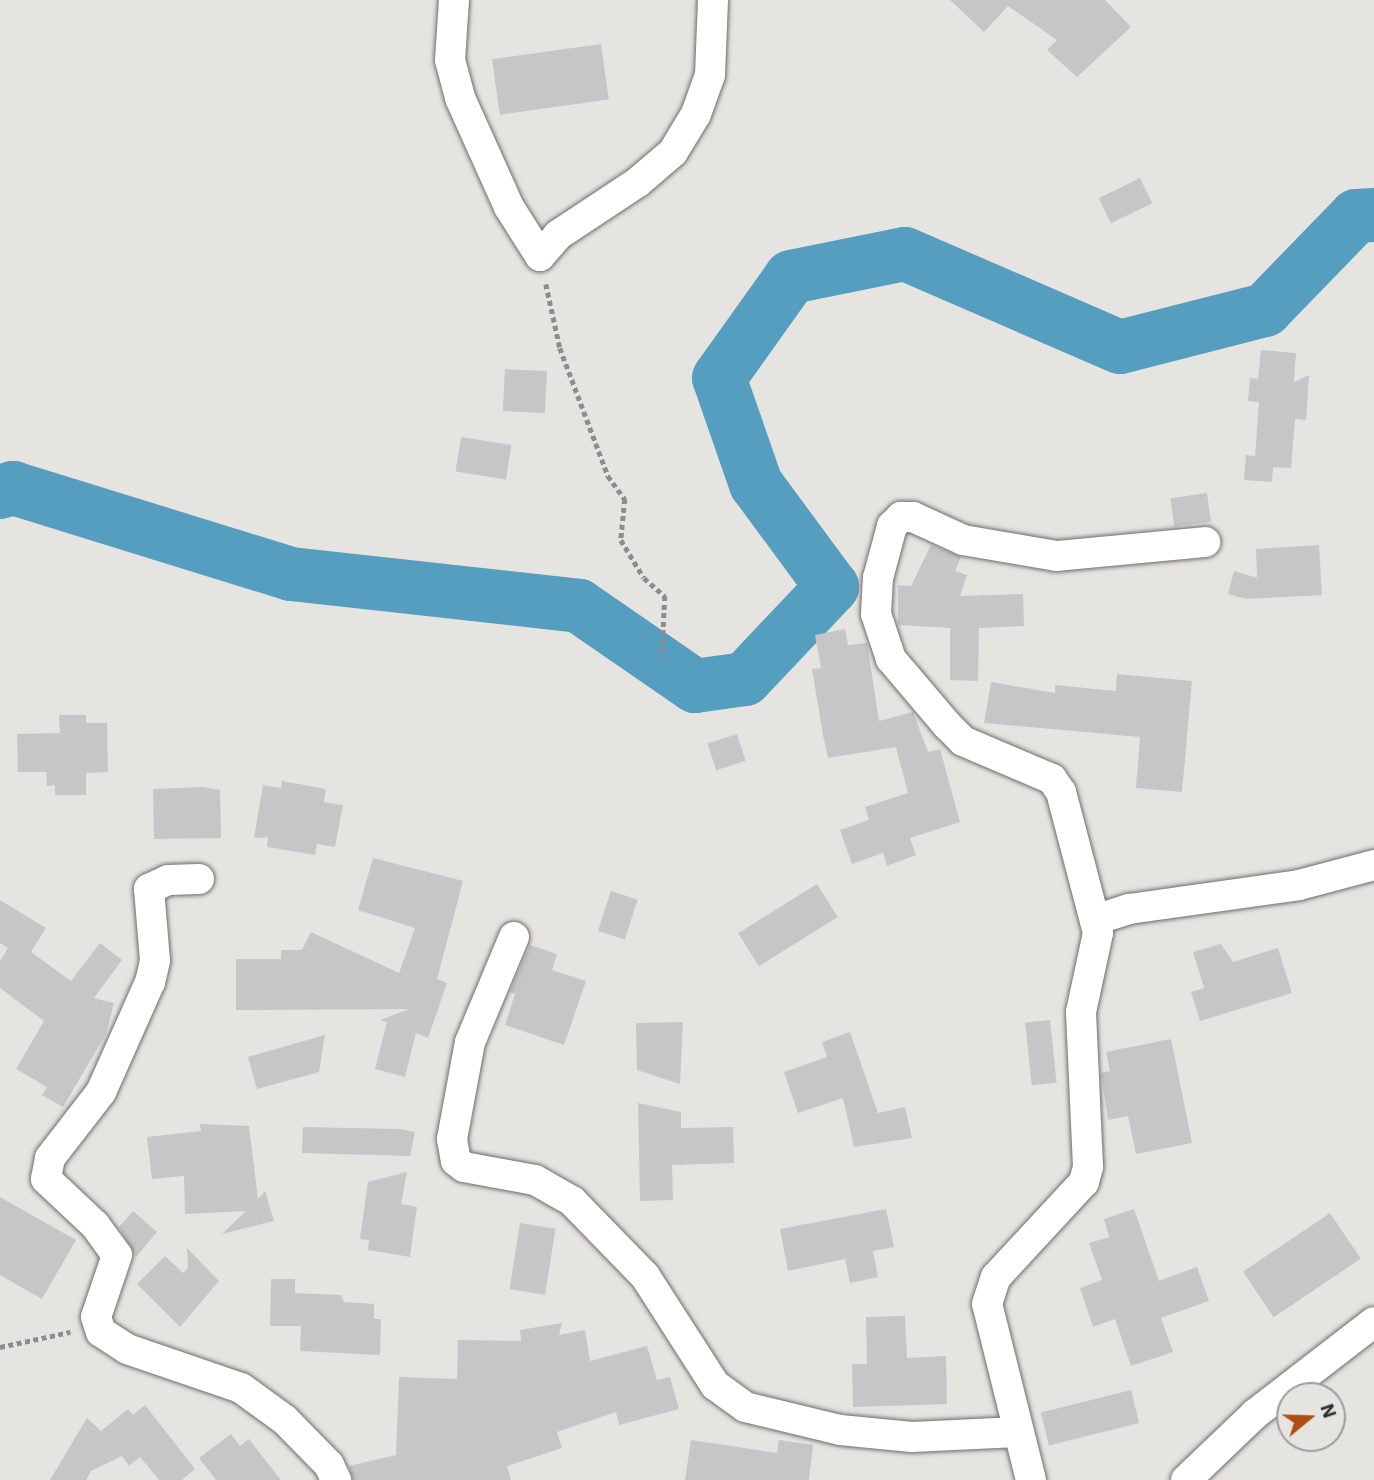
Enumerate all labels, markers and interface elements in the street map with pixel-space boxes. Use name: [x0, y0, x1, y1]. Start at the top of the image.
north arrow: [1276, 1382, 1346, 1452]
text: N: [1315, 1400, 1343, 1421]

